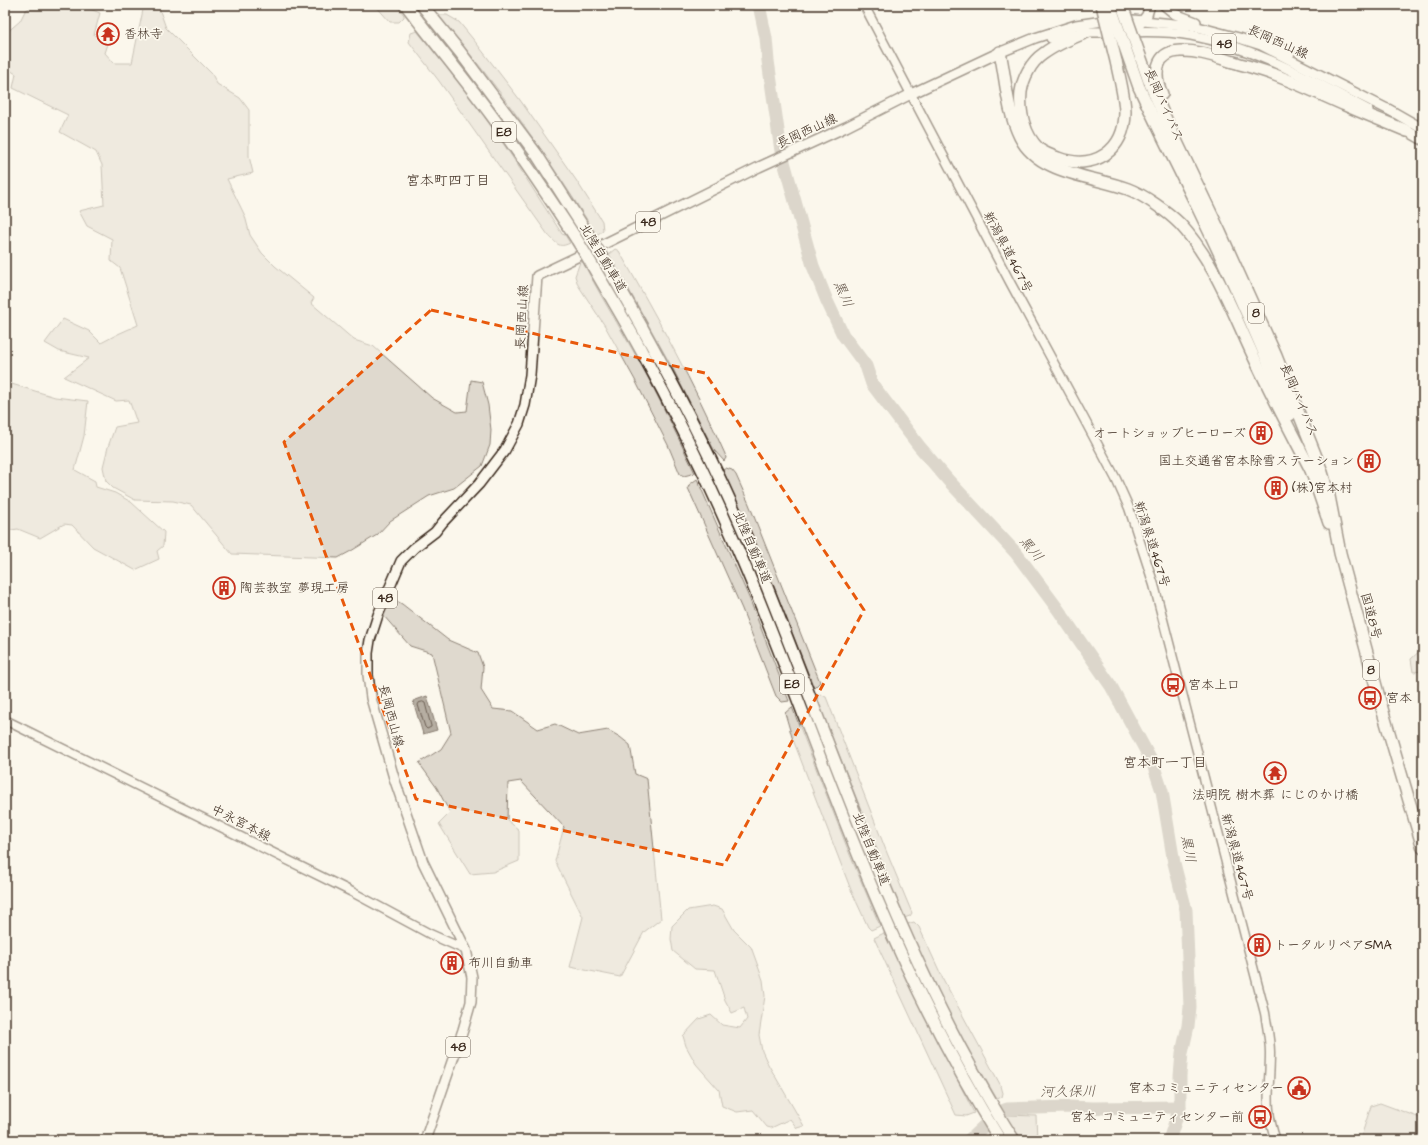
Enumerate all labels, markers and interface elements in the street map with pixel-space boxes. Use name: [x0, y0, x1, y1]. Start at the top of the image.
temple icon: 香林寺: [95, 21, 121, 47]
street label: 長岡西山線: [1245, 21, 1312, 64]
place label: 香林寺: [124, 25, 163, 43]
road number: 48: [1212, 34, 1236, 54]
street label: 長岡バイパス: [1140, 66, 1188, 144]
street label: 長岡西山線: [774, 109, 841, 153]
road number: E8: [492, 122, 516, 142]
district label: 宮本町四丁目: [406, 171, 490, 191]
street label: 新潟県道467号: [979, 208, 1037, 296]
road number: 48: [636, 212, 660, 232]
street label: 北陸自動車道: [575, 220, 631, 296]
water label: 黒川: [828, 277, 858, 311]
street label: 長岡西山線: [511, 283, 533, 350]
road number: 8: [1248, 303, 1264, 323]
street label: 長岡バイパス: [1276, 361, 1322, 439]
building icon: オートショップヒーローズ: [1248, 420, 1274, 446]
place label: オートショップヒーローズ: [1093, 424, 1246, 442]
building icon: 国土交通省宮本除雪ステーション: [1356, 448, 1382, 474]
place label: 国土交通省宮本除雪ステーション: [1158, 452, 1354, 470]
building icon: (株)宮本村: [1263, 475, 1289, 501]
place label: (株)宮本村: [1292, 479, 1352, 497]
street label: 新潟県道467号: [1130, 498, 1174, 590]
street label: 北陸自動車道: [728, 508, 776, 586]
water label: 黒川: [1014, 532, 1048, 566]
building icon: 陶芸教室 夢現工房: [211, 575, 237, 601]
place label: 陶芸教室 夢現工房: [240, 579, 349, 597]
road number: 48: [373, 588, 397, 608]
street label: 国道8号: [1356, 591, 1386, 641]
road number: 8: [1363, 660, 1379, 680]
bus stop icon: 宮本上口: [1160, 672, 1186, 698]
road number: E8: [780, 674, 804, 694]
place label: 宮本上口: [1188, 676, 1240, 694]
street label: 長岡西山線: [374, 682, 408, 751]
bus stop icon: 宮本: [1357, 685, 1383, 711]
place label: 宮本: [1386, 689, 1412, 707]
district label: 宮本町一丁目: [1123, 753, 1207, 773]
temple icon: 法明院 樹木葬 にじのかけ橋: [1262, 760, 1288, 786]
place label: 法明院 樹木葬 にじのかけ橋: [1192, 786, 1358, 804]
street label: 中永宮本線: [208, 800, 275, 846]
street label: 北陸自動車道: [848, 809, 894, 889]
street label: 新潟県道467号: [1217, 811, 1257, 903]
water label: 黒川: [1176, 833, 1200, 865]
building icon: トータルリペアSMA: [1246, 932, 1272, 958]
place label: トータルリペアSMA: [1274, 936, 1393, 954]
building icon: 布川自動車: [439, 950, 465, 976]
place label: 布川自動車: [468, 954, 533, 972]
road number: 48: [446, 1037, 470, 1057]
public building icon: 宮本コミュニティセンター: [1286, 1075, 1312, 1101]
place label: 宮本コミュニティセンター: [1129, 1079, 1284, 1097]
water label: 河久保川: [1040, 1082, 1096, 1102]
bus stop icon: 宮本 コミュニティセンター前: [1247, 1104, 1273, 1130]
place label: 宮本 コミュニティセンター前: [1070, 1108, 1244, 1126]

